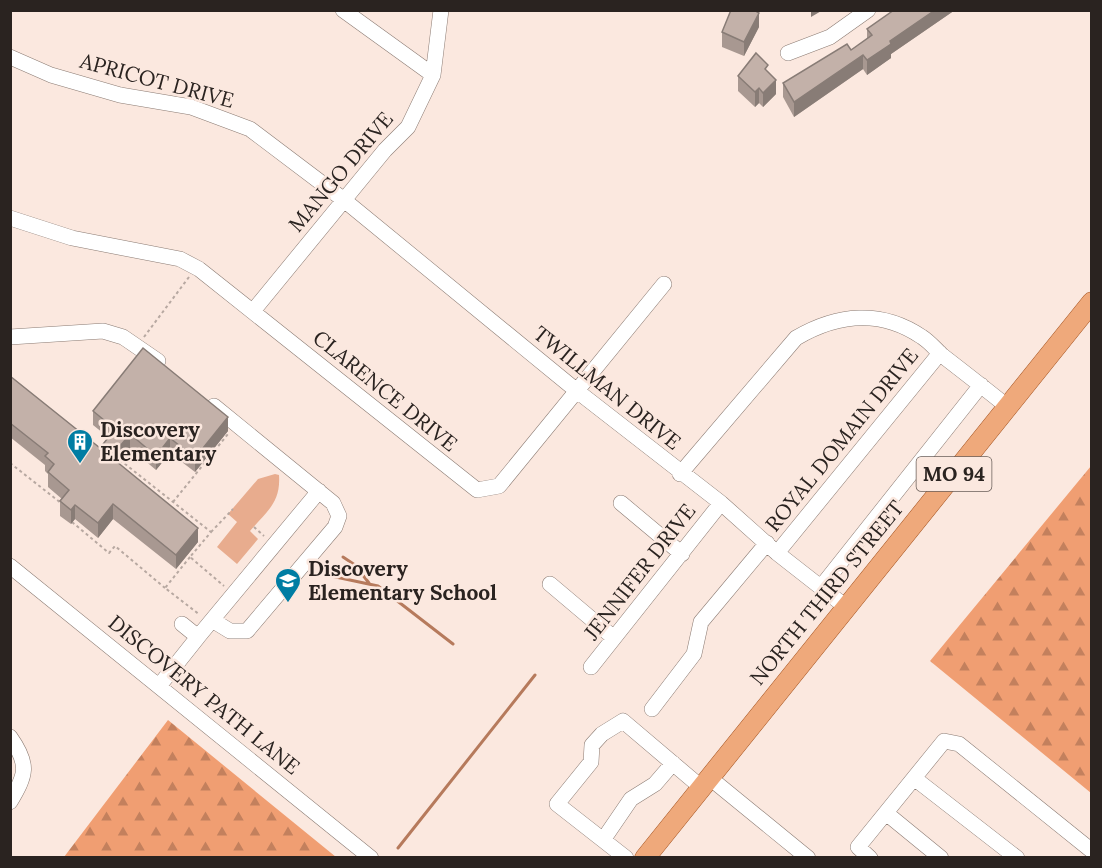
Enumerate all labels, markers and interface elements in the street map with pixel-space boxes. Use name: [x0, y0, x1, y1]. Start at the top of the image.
street label: APRICOT DRIVE: [76, 47, 237, 114]
street label: MANGO DRIVE: [282, 106, 399, 237]
street label: TWILLMAN DRIVE: [528, 320, 687, 455]
street label: CLARENCE DRIVE: [308, 324, 463, 457]
street label: ROYAL DOMAIN DRIVE: [759, 342, 924, 537]
place label: Discovery Elementary: [100, 416, 217, 467]
building icon: Discovery Elementary: [65, 427, 95, 465]
road number: MO 94: [916, 457, 992, 491]
street label: NORTH THIRD STREET: [744, 495, 910, 691]
street label: JENNIFER DRIVE: [577, 498, 701, 646]
place label: Discovery Elementary School: [308, 555, 497, 606]
school or university icon: Discovery Elementary School: [273, 566, 303, 604]
street label: DISCOVERY PATH LANE: [103, 609, 306, 780]

